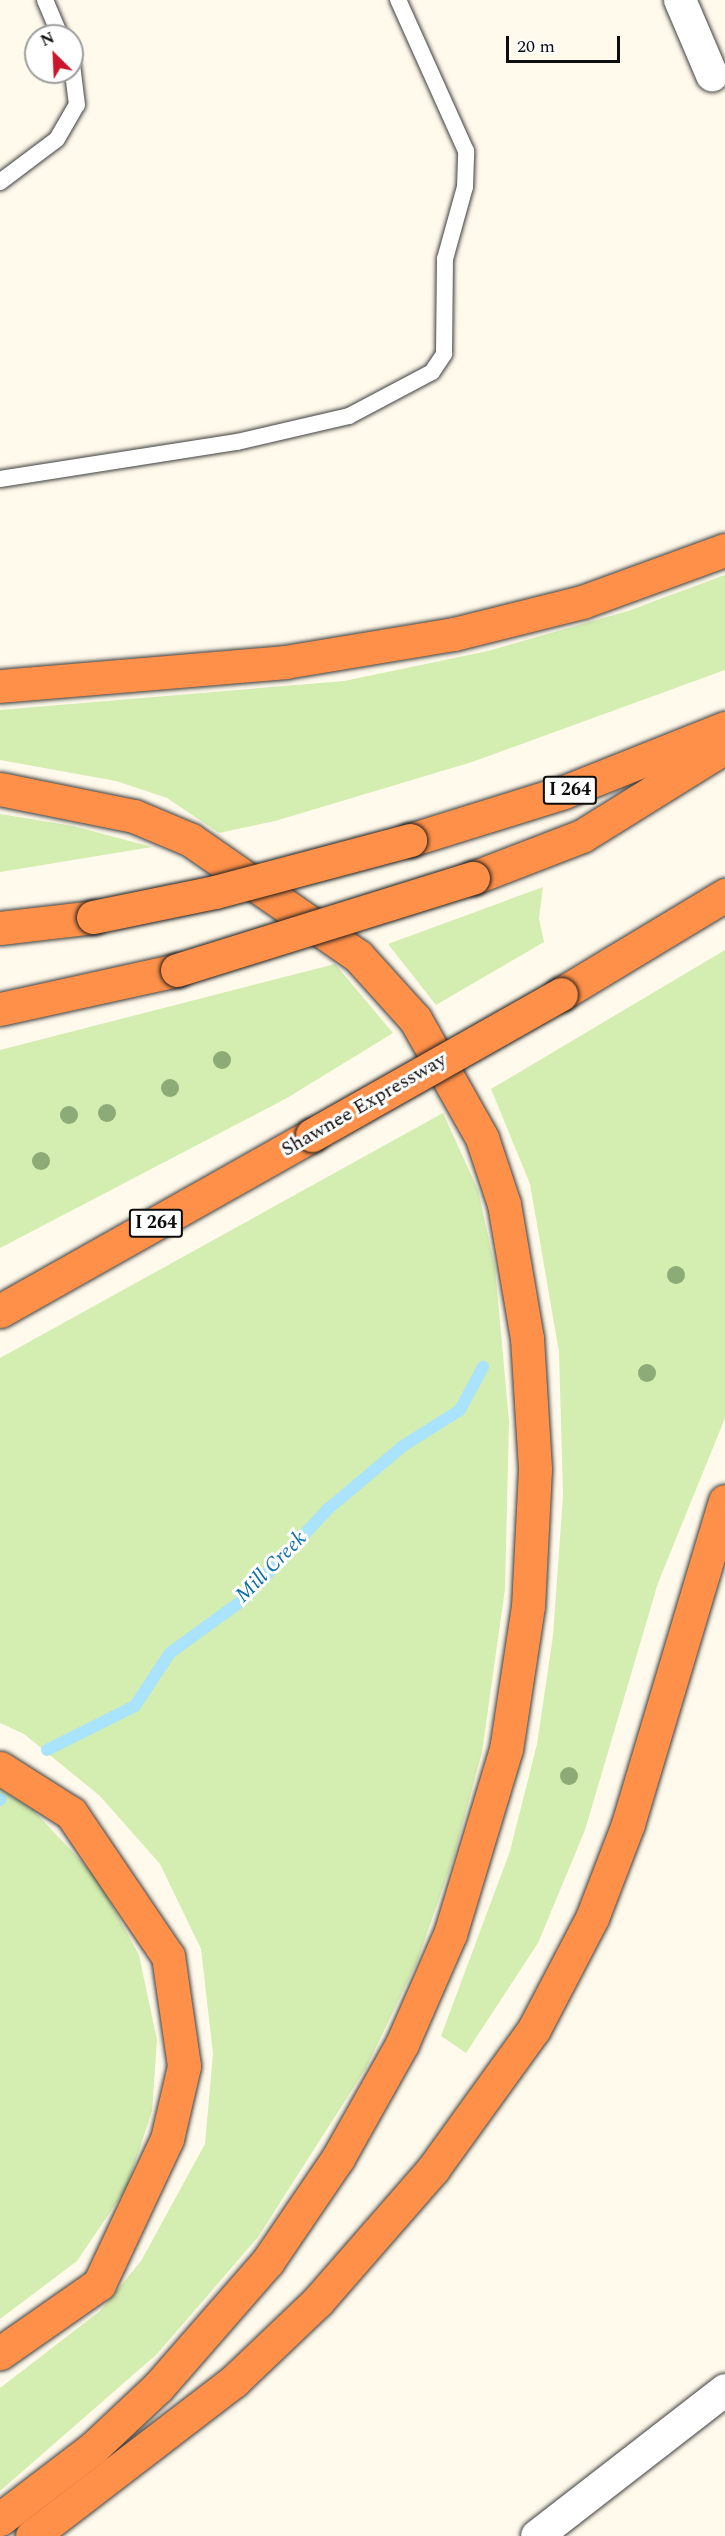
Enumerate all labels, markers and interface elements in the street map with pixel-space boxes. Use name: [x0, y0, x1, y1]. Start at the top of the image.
north arrow: [24, 24, 84, 84]
scale bar: [509, 24, 623, 62]
text: N: [37, 26, 58, 53]
text: 20 m: [517, 33, 555, 60]
road number: I 264: [542, 775, 598, 805]
street label: Shawnee Expressway: [277, 1048, 451, 1162]
road number: I 264: [128, 1208, 184, 1238]
water label: Mill Creek: [230, 1526, 312, 1608]

